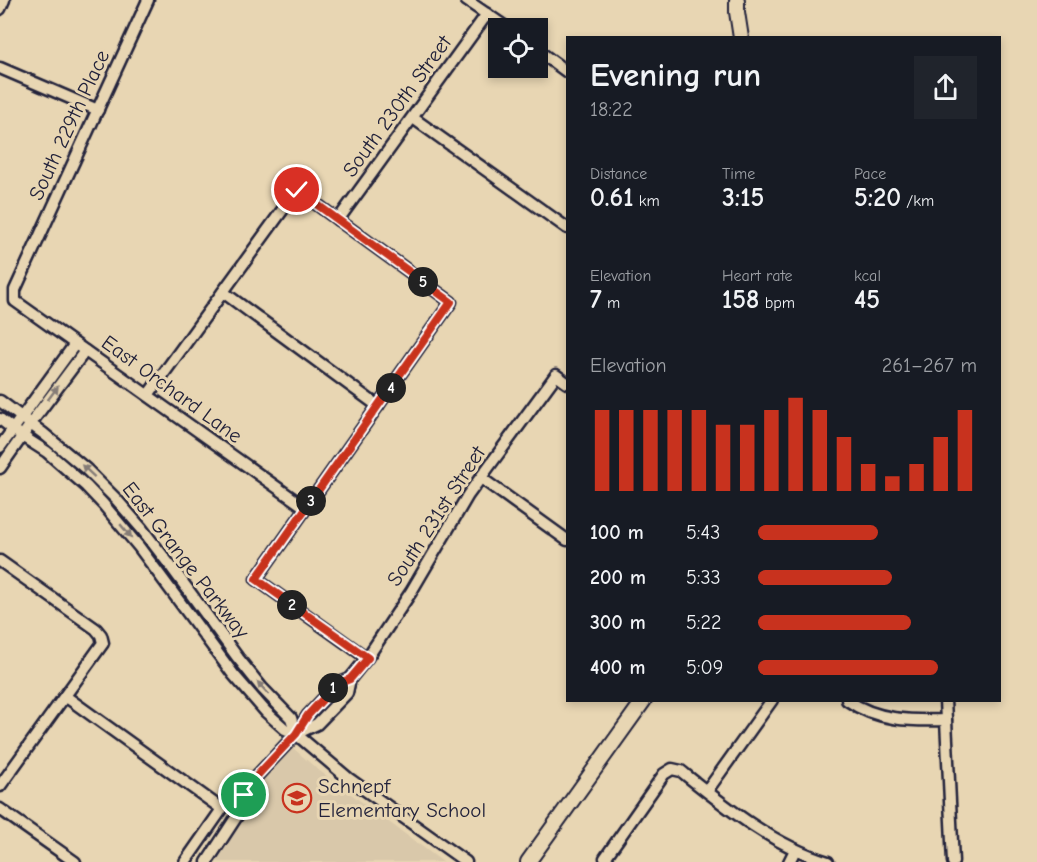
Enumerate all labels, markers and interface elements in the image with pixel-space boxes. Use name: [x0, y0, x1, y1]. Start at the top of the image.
map controls: [488, 18, 548, 78]
button: locate: [488, 18, 548, 78]
street label: South 230th Street: [338, 30, 457, 181]
street label: South 229th Place: [24, 46, 114, 204]
text: Evening run: [590, 56, 761, 94]
button: share: [914, 56, 977, 119]
text: 18:22: [590, 98, 633, 121]
pin: [271, 164, 322, 215]
text: Distance: [590, 165, 647, 183]
text: Time: [722, 165, 755, 183]
text: Pace: [854, 165, 886, 183]
icon: check: [280, 173, 313, 206]
text: 0.61: [590, 183, 633, 213]
text: 3:15: [722, 183, 764, 213]
text: 5:20: [854, 183, 901, 213]
text: km: [633, 192, 660, 210]
text: /km: [901, 192, 934, 210]
pin: 5: [408, 267, 438, 297]
text: Elevation: [590, 267, 651, 285]
text: Heart rate: [722, 267, 793, 285]
text: kcal: [854, 267, 881, 285]
text: 5: [419, 273, 427, 291]
text: 7: [590, 285, 602, 315]
text: 158: [722, 285, 759, 315]
text: 45: [854, 285, 880, 315]
text: m: [602, 294, 620, 312]
text: bpm: [759, 294, 795, 312]
street label: East Orchard Lane: [97, 330, 247, 448]
text: Elevation: [590, 354, 667, 377]
text: 261–267 m: [882, 354, 977, 377]
pin: 4: [376, 373, 406, 403]
text: 4: [387, 379, 395, 397]
one-way arrow: [47, 385, 59, 401]
street label: South 231st Street: [382, 441, 491, 590]
one-way arrow: [81, 465, 95, 479]
street label: East Grange Parkway: [117, 477, 255, 644]
pin: 3: [296, 486, 326, 516]
text: 3: [307, 492, 315, 510]
text: 100 m: [590, 521, 644, 544]
text: 5:43: [686, 521, 720, 544]
one-way arrow: [119, 523, 132, 538]
text: 200 m: [590, 566, 646, 589]
text: 5:33: [686, 566, 721, 589]
pin: 2: [277, 590, 307, 620]
text: 2: [288, 596, 296, 614]
text: 300 m: [590, 611, 646, 634]
text: 5:22: [686, 611, 721, 634]
text: 400 m: [590, 656, 645, 679]
text: 5:09: [686, 656, 723, 679]
pin: 1: [318, 673, 348, 703]
text: 1: [330, 679, 336, 697]
one-way arrow: [257, 681, 270, 696]
pin: [218, 769, 269, 820]
place label: Schnepf Elementary School: [318, 774, 486, 822]
icon: arrive: [227, 778, 260, 811]
school or university icon: Schnepf Elementary School: [281, 782, 313, 814]

